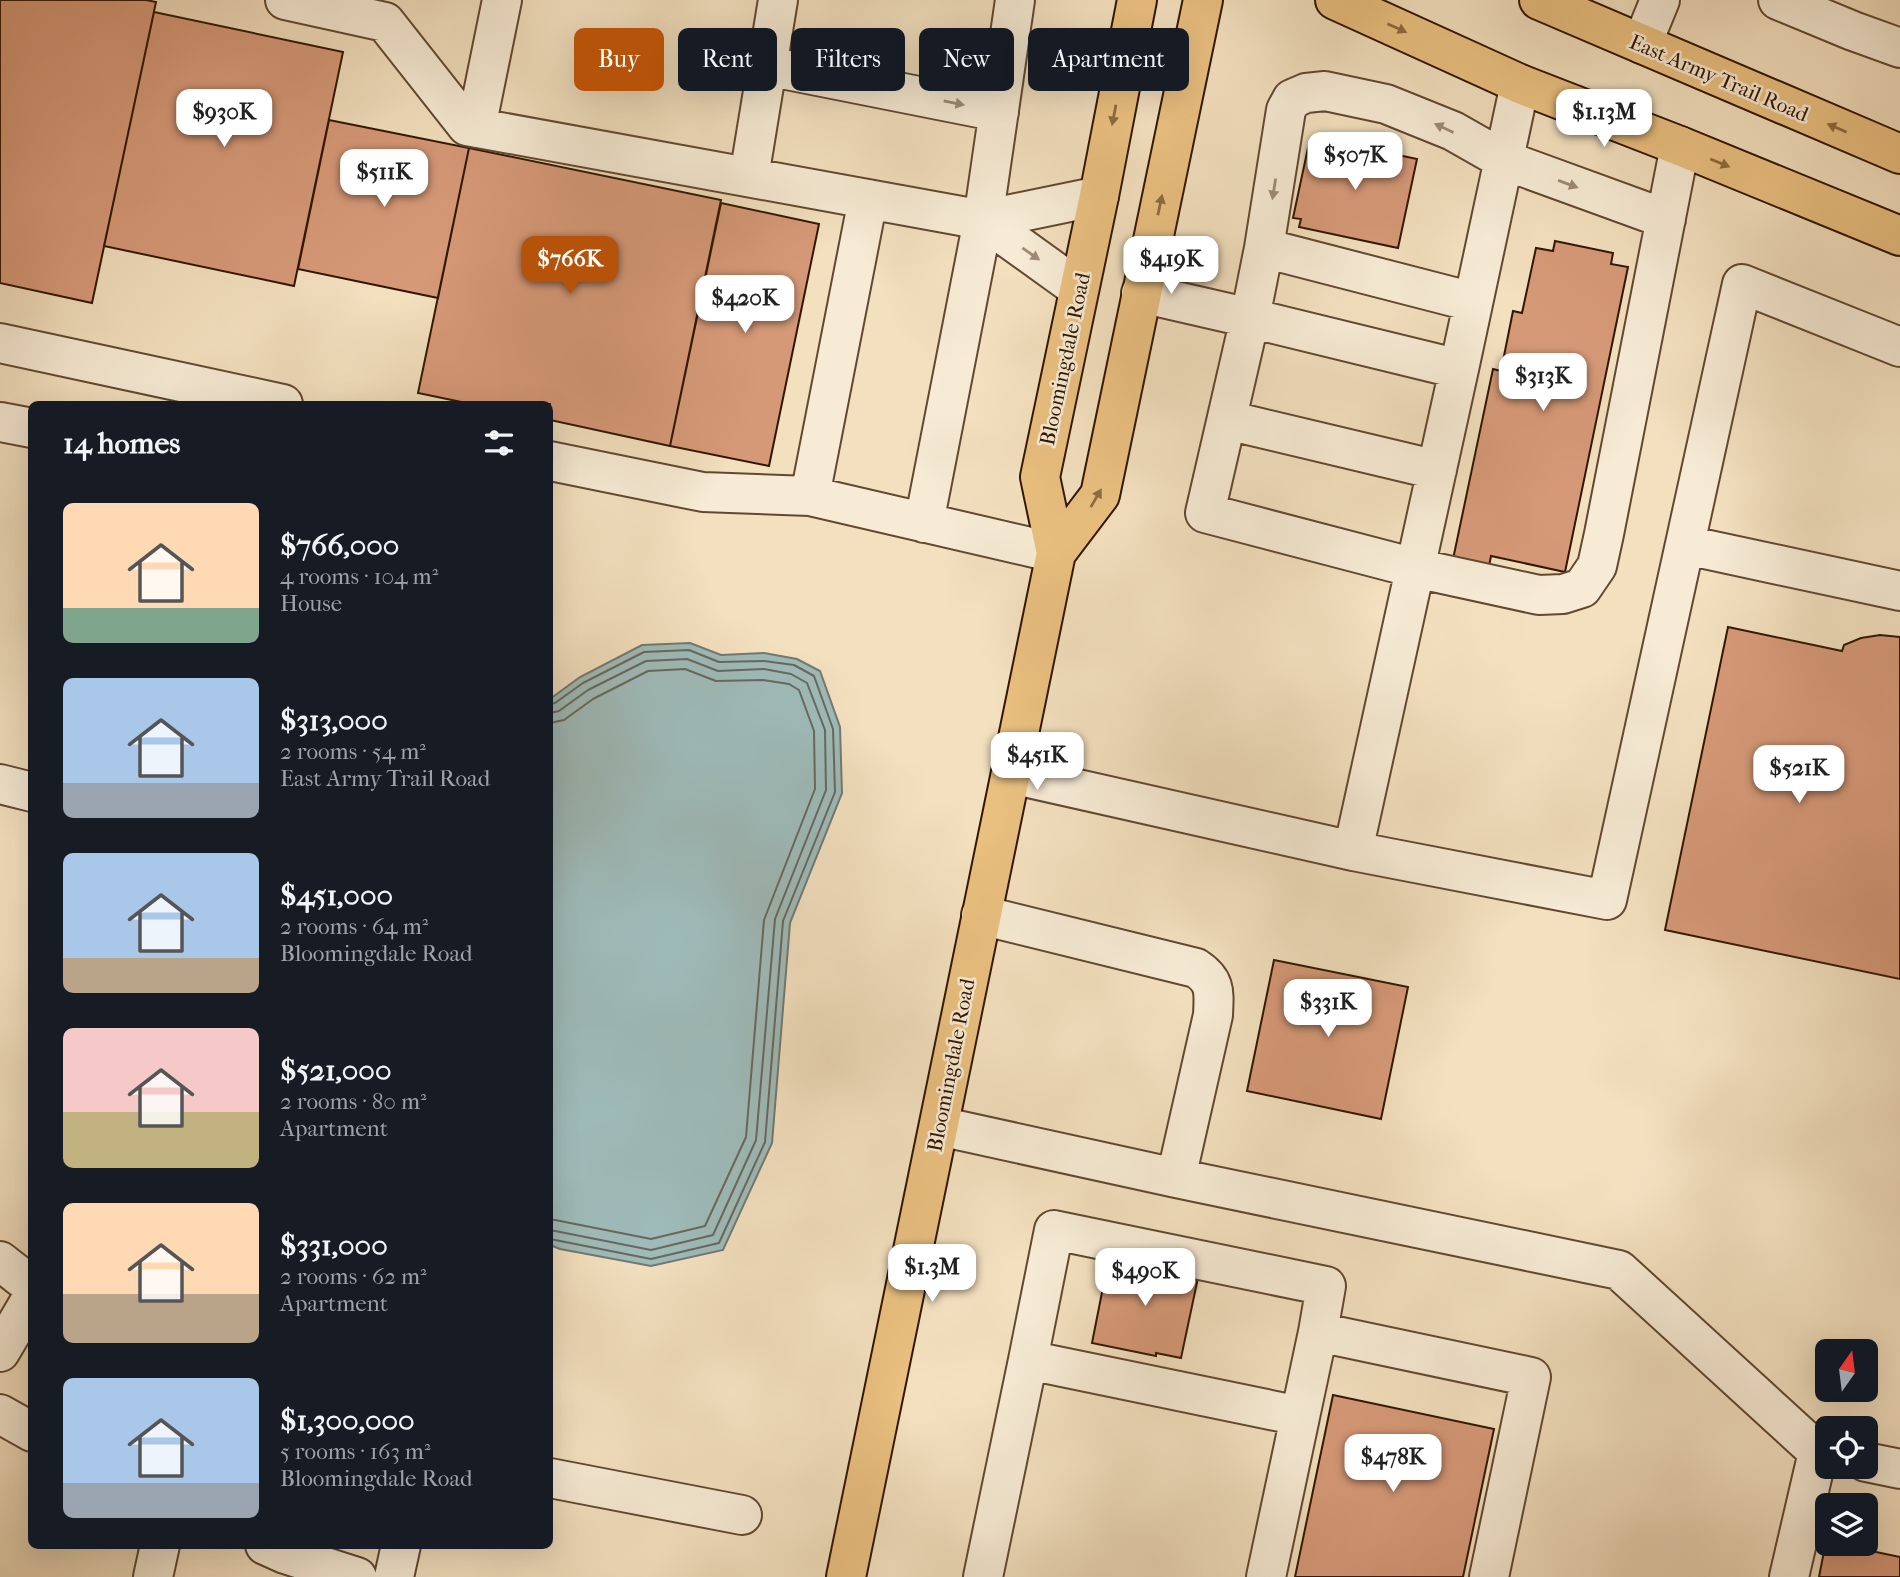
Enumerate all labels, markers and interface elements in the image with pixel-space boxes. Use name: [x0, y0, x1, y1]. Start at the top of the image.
one-way arrow: [1387, 23, 1408, 34]
chip: Buy: [574, 28, 664, 91]
chip: Rent: [678, 28, 777, 91]
chip: Filters: [791, 28, 905, 91]
chip: New: [919, 28, 1014, 91]
chip: Apartment: [1028, 28, 1189, 91]
street label: East Army Trail Road: [1626, 29, 1813, 127]
pin: $930K: [175, 90, 273, 149]
pin: $1.13M: [1547, 90, 1661, 149]
text: $930K: [192, 98, 256, 125]
one-way arrow: [943, 98, 965, 109]
text: $1.13M: [1572, 98, 1636, 125]
one-way arrow: [1109, 104, 1120, 126]
one-way arrow: [1434, 122, 1454, 134]
one-way arrow: [1826, 122, 1847, 133]
pin: $507K: [1306, 132, 1404, 192]
text: $507K: [1323, 141, 1387, 168]
pin: $511K: [335, 150, 433, 209]
text: $511K: [356, 158, 412, 185]
one-way arrow: [1710, 158, 1731, 169]
one-way arrow: [1268, 178, 1279, 200]
one-way arrow: [1558, 178, 1579, 189]
one-way arrow: [1154, 194, 1165, 216]
pin: $766K: [521, 236, 619, 296]
pin: $419K: [1122, 236, 1220, 296]
text: $766K: [537, 245, 603, 272]
text: $419K: [1139, 245, 1203, 272]
one-way arrow: [1022, 247, 1040, 261]
street label: Bloomingdale Road: [1035, 270, 1095, 448]
pin: $420K: [696, 276, 794, 335]
text: $420K: [711, 284, 779, 311]
pin: $313K: [1494, 354, 1592, 413]
text: $313K: [1515, 362, 1571, 389]
icon: filters: [480, 424, 518, 462]
text: 14 homes: [63, 426, 180, 461]
one-way arrow: [1090, 489, 1102, 508]
text: $766,000: [280, 528, 399, 563]
icon: home: [119, 531, 203, 615]
text: 4 rooms · 104 m²: [280, 563, 438, 590]
text: House: [280, 590, 342, 617]
text: $313,000: [280, 703, 388, 738]
icon: home: [119, 706, 203, 790]
pin: $451K: [988, 732, 1086, 792]
text: 2 rooms · 54 m²: [280, 738, 426, 765]
text: $451K: [1007, 741, 1067, 768]
pin: $521K: [1750, 746, 1848, 805]
text: $521K: [1769, 754, 1829, 781]
text: East Army Trail Road: [280, 765, 490, 792]
text: $451,000: [280, 878, 393, 913]
icon: home: [119, 881, 203, 965]
text: 2 rooms · 64 m²: [280, 913, 428, 940]
text: Bloomingdale Road: [280, 940, 473, 967]
street label: Bloomingdale Road: [922, 976, 980, 1154]
pin: $331K: [1279, 979, 1377, 1039]
text: $331K: [1300, 988, 1356, 1015]
text: $521,000: [280, 1053, 391, 1088]
icon: home: [119, 1056, 203, 1140]
text: 2 rooms · 80 m²: [280, 1088, 427, 1115]
text: Apartment: [280, 1115, 388, 1142]
text: $331,000: [280, 1228, 388, 1263]
icon: home: [119, 1231, 203, 1315]
pin: $1.3M: [883, 1244, 981, 1304]
pin: $490K: [1096, 1248, 1194, 1308]
text: $1.3M: [904, 1253, 960, 1280]
text: $490K: [1111, 1257, 1179, 1284]
text: 2 rooms · 62 m²: [280, 1263, 427, 1290]
text: Apartment: [280, 1290, 388, 1317]
north arrow: [1815, 1339, 1878, 1402]
map controls: [1815, 1339, 1878, 1556]
text: $1,300,000: [280, 1403, 415, 1438]
icon: home: [119, 1406, 203, 1490]
button: locate: [1815, 1416, 1878, 1479]
pin: $478K: [1344, 1434, 1442, 1494]
text: 5 rooms · 163 m²: [280, 1438, 430, 1465]
text: $478K: [1361, 1443, 1425, 1470]
text: Bloomingdale Road: [280, 1465, 473, 1492]
button: layers: [1815, 1493, 1878, 1556]

